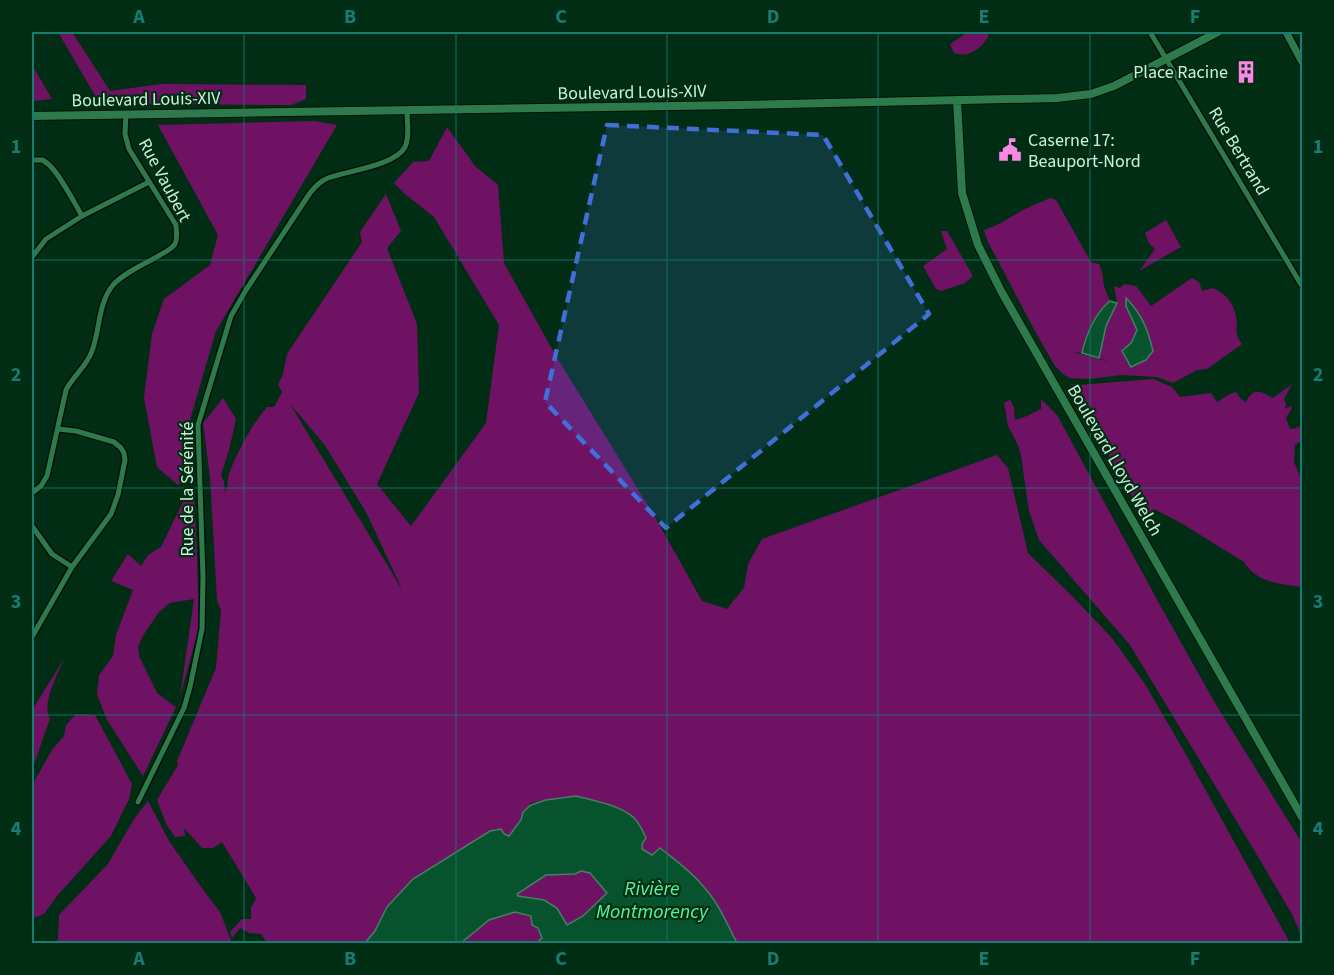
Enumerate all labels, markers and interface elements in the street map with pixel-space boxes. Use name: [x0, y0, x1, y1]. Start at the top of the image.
text: A: [132, 3, 145, 31]
text: B: [344, 3, 356, 31]
text: C: [555, 3, 567, 31]
text: D: [767, 3, 779, 31]
text: E: [979, 3, 989, 31]
text: F: [1190, 3, 1200, 31]
building icon: Place Racine: [1233, 59, 1259, 85]
place label: Place Racine: [1133, 60, 1228, 85]
street label: Boulevard Louis-XIV: [557, 79, 707, 106]
street label: Boulevard Louis-XIV: [71, 86, 221, 113]
street label: Rue Bertrand: [1202, 102, 1275, 200]
place label: Caserne 17: Beauport-Nord: [1028, 128, 1141, 174]
text: 1: [11, 133, 21, 161]
text: 1: [1313, 133, 1323, 161]
street label: Rue Vaubert: [132, 134, 197, 227]
public building icon: Caserne 17: Beauport-Nord: [997, 137, 1023, 163]
text: 2: [11, 361, 21, 389]
text: 2: [1313, 361, 1323, 389]
street label: Boulevard Lloyd Welch: [1061, 380, 1168, 541]
street label: Rue de la Sérénité: [175, 421, 200, 556]
text: 3: [11, 588, 21, 616]
text: 3: [1313, 588, 1323, 616]
text: 4: [11, 815, 22, 843]
text: 4: [1313, 815, 1324, 843]
water label: Rivière Montmorency: [596, 875, 709, 926]
text: A: [132, 945, 145, 973]
text: B: [344, 945, 356, 973]
text: C: [555, 945, 567, 973]
text: D: [767, 945, 779, 973]
text: E: [979, 945, 989, 973]
text: F: [1190, 945, 1200, 973]

